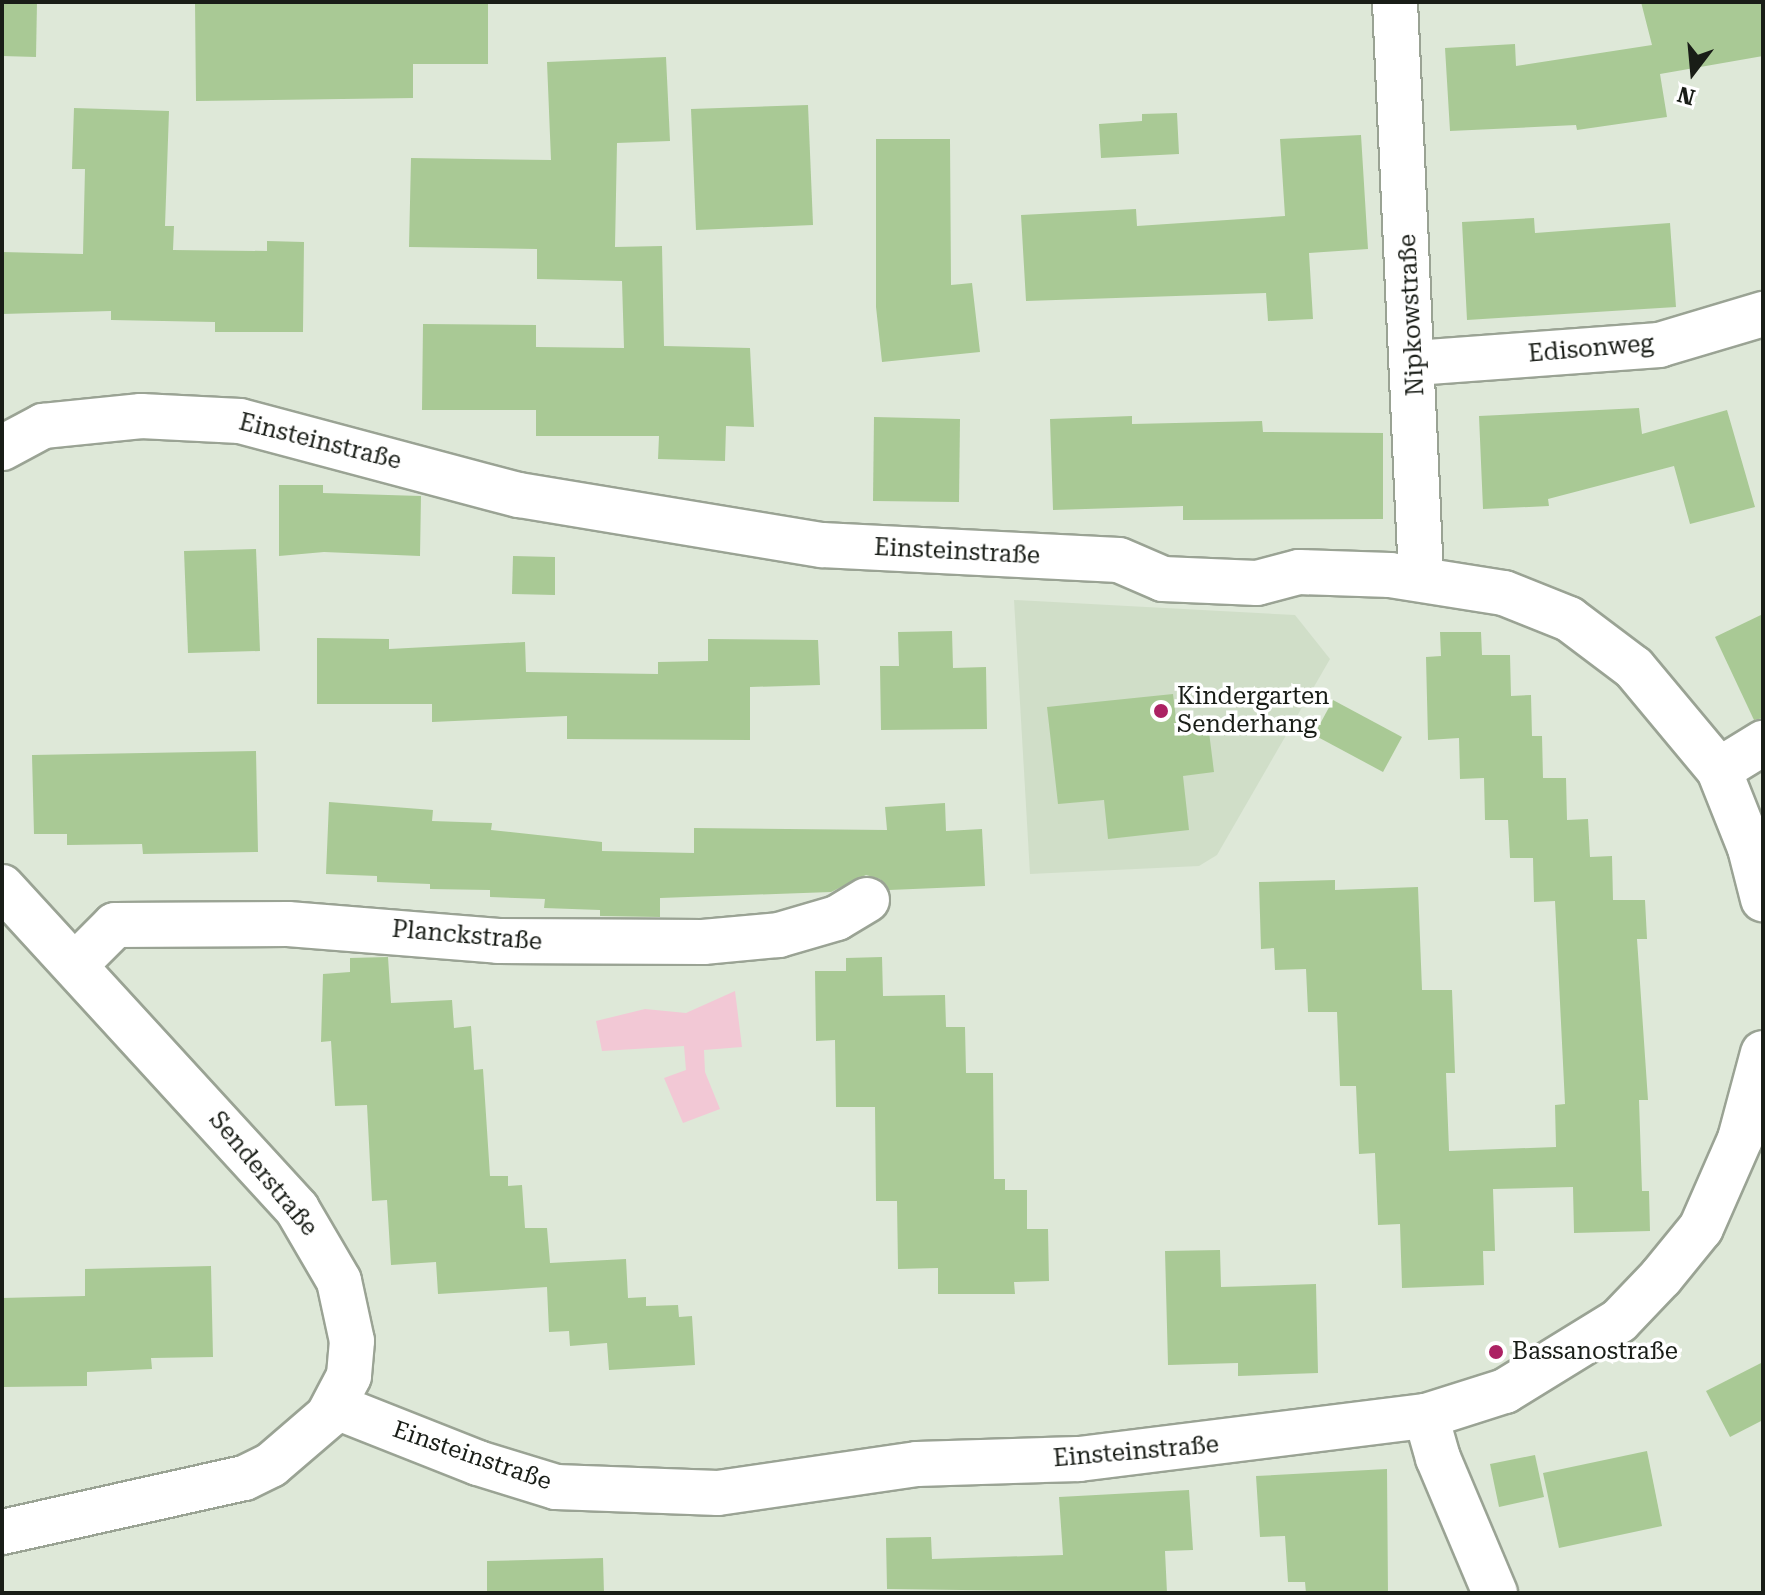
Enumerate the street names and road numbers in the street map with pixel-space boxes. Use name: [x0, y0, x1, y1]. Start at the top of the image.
street label: Nipkowstraße: [1393, 233, 1431, 397]
street label: Edisonweg: [1527, 329, 1655, 369]
street label: Einsteinstraße: [236, 408, 404, 476]
street label: Einsteinstraße: [873, 533, 1041, 571]
street label: Planckstraße: [391, 915, 543, 957]
street label: Senderstraße: [203, 1106, 323, 1242]
street label: Einsteinstraße: [389, 1415, 555, 1497]
street label: Einsteinstraße: [1052, 1430, 1220, 1474]

